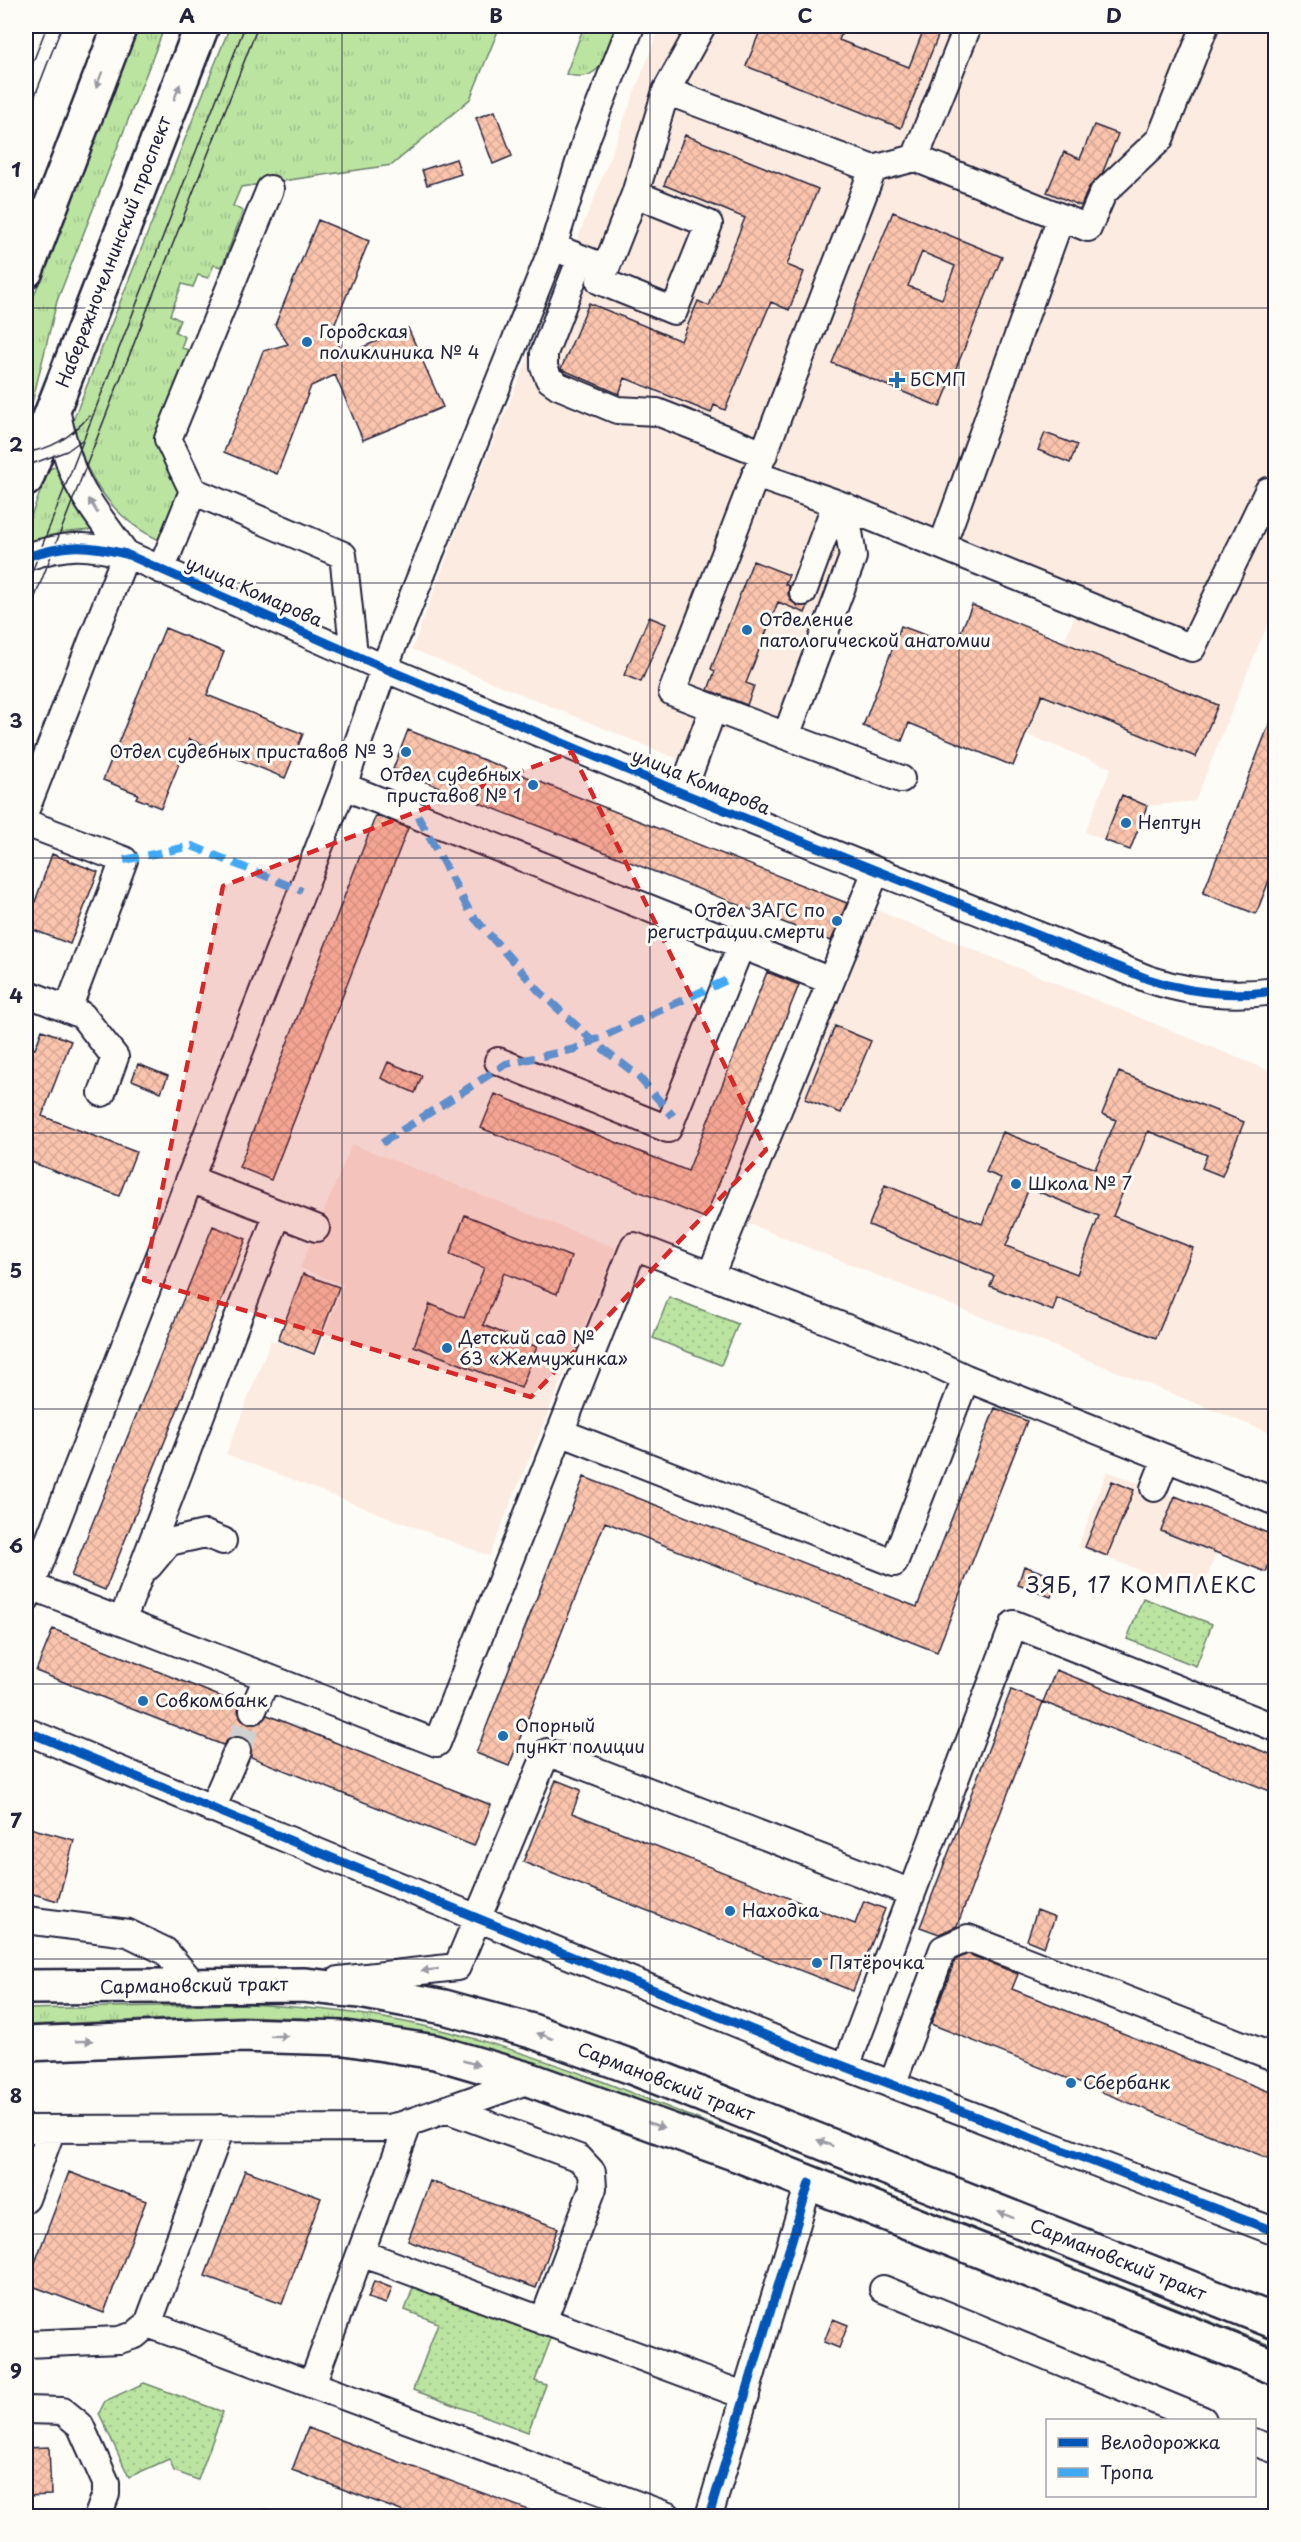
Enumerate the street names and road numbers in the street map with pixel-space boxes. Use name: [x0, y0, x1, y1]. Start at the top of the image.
street label: Набережночелнинский проспект: [48, 111, 177, 391]
street label: улица Комарова: [182, 548, 328, 633]
street label: улица Комарова: [628, 741, 776, 821]
street label: Сармановский тракт: [100, 1969, 289, 2000]
street label: Сармановский тракт: [574, 2034, 760, 2127]
street label: Сармановский тракт: [1026, 2211, 1211, 2307]

